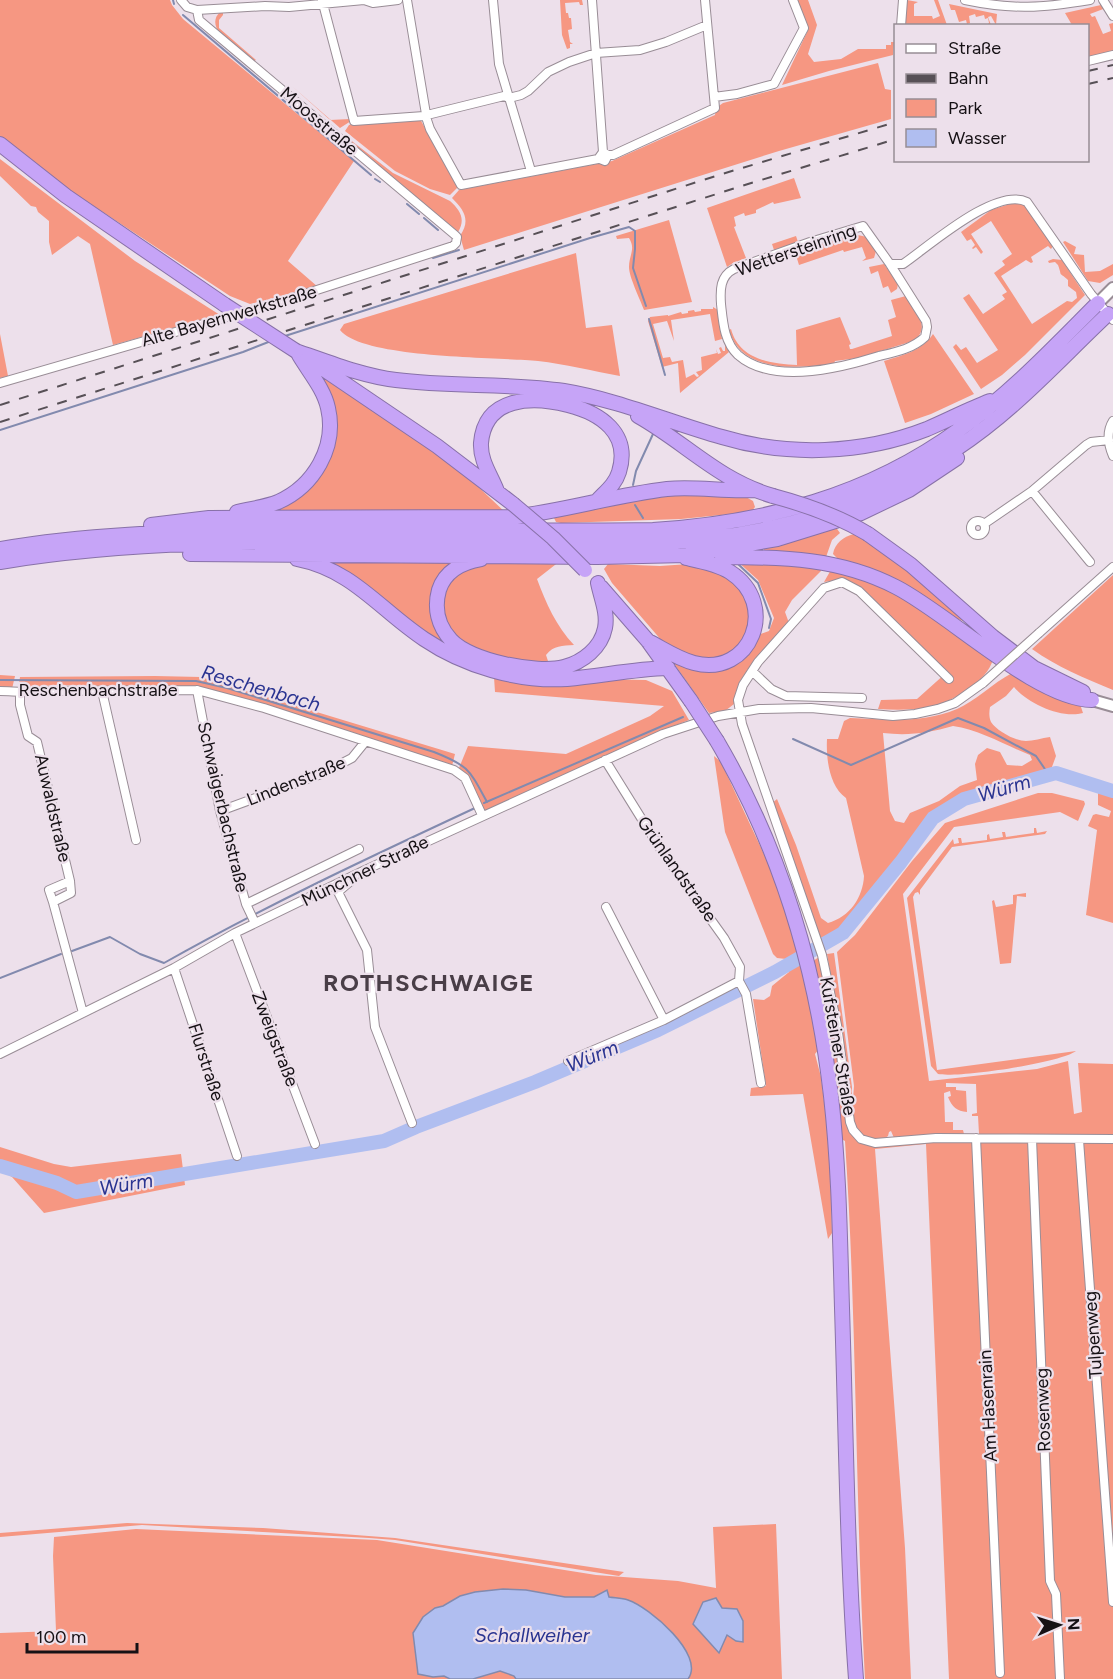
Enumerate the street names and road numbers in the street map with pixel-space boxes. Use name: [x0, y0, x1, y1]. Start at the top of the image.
street label: Moosstraße: [276, 82, 363, 160]
street label: Wettersteinring: [733, 219, 859, 281]
street label: Alte Bayernwerkstraße: [139, 280, 319, 352]
street label: Reschenbachstraße: [18, 679, 178, 701]
street label: Schwaigerbachstraße: [193, 720, 253, 895]
street label: Lindenstraße: [243, 751, 349, 811]
street label: Auwaldstraße: [30, 752, 76, 864]
street label: Grünlandstraße: [632, 812, 722, 926]
street label: Münchner Straße: [298, 831, 432, 911]
street label: Kufsteiner Straße: [815, 975, 861, 1117]
street label: Zweigstraße: [247, 988, 303, 1090]
street label: Flurstraße: [183, 1020, 229, 1104]
street label: Tulpenweg: [1079, 1290, 1107, 1380]
street label: Am Hasenrain: [974, 1349, 1002, 1463]
street label: Rosenweg: [1031, 1368, 1055, 1452]

